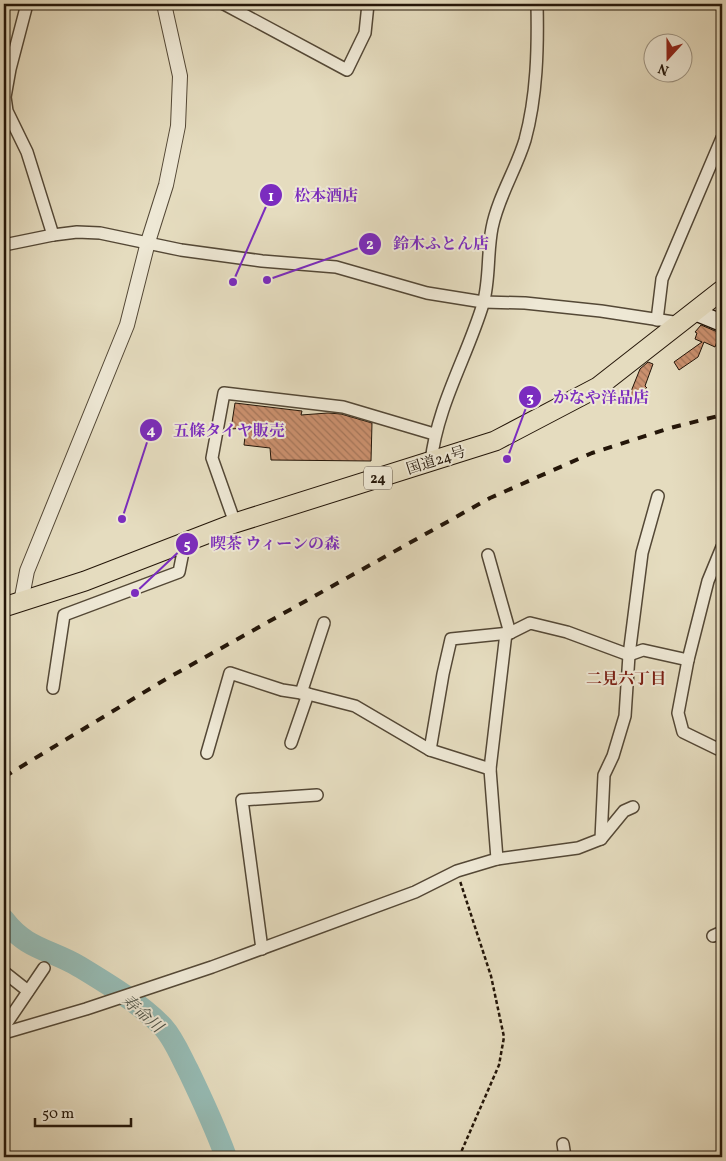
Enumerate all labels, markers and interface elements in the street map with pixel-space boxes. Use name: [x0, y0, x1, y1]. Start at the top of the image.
north arrow: [644, 32, 694, 82]
text: N: [656, 58, 672, 79]
callout: 松本酒店: [259, 180, 368, 211]
text: 松本酒店: [294, 186, 358, 208]
text: 1: [268, 187, 274, 208]
callout: 鈴木ふとん店: [358, 228, 499, 259]
text: 鈴木ふとん店: [393, 234, 489, 256]
text: 2: [366, 235, 374, 256]
callout: かなや洋品店: [518, 382, 659, 413]
text: 3: [526, 388, 534, 409]
text: かなや洋品店: [553, 388, 649, 410]
callout: 五條タイヤ販売: [138, 414, 295, 445]
text: 4: [146, 421, 156, 442]
text: 五條タイヤ販売: [173, 421, 285, 443]
street label: 国道24号: [404, 442, 469, 481]
road number: 24: [364, 466, 392, 489]
callout: 喫茶 ウィーンの森: [175, 528, 351, 559]
text: 喫茶 ウィーンの森: [210, 534, 340, 556]
text: 5: [183, 535, 191, 556]
district label: 二見六丁目: [586, 669, 666, 691]
water label: 寿命川: [116, 990, 169, 1040]
scale bar: [35, 1096, 131, 1128]
text: 50 m: [42, 1104, 74, 1125]

